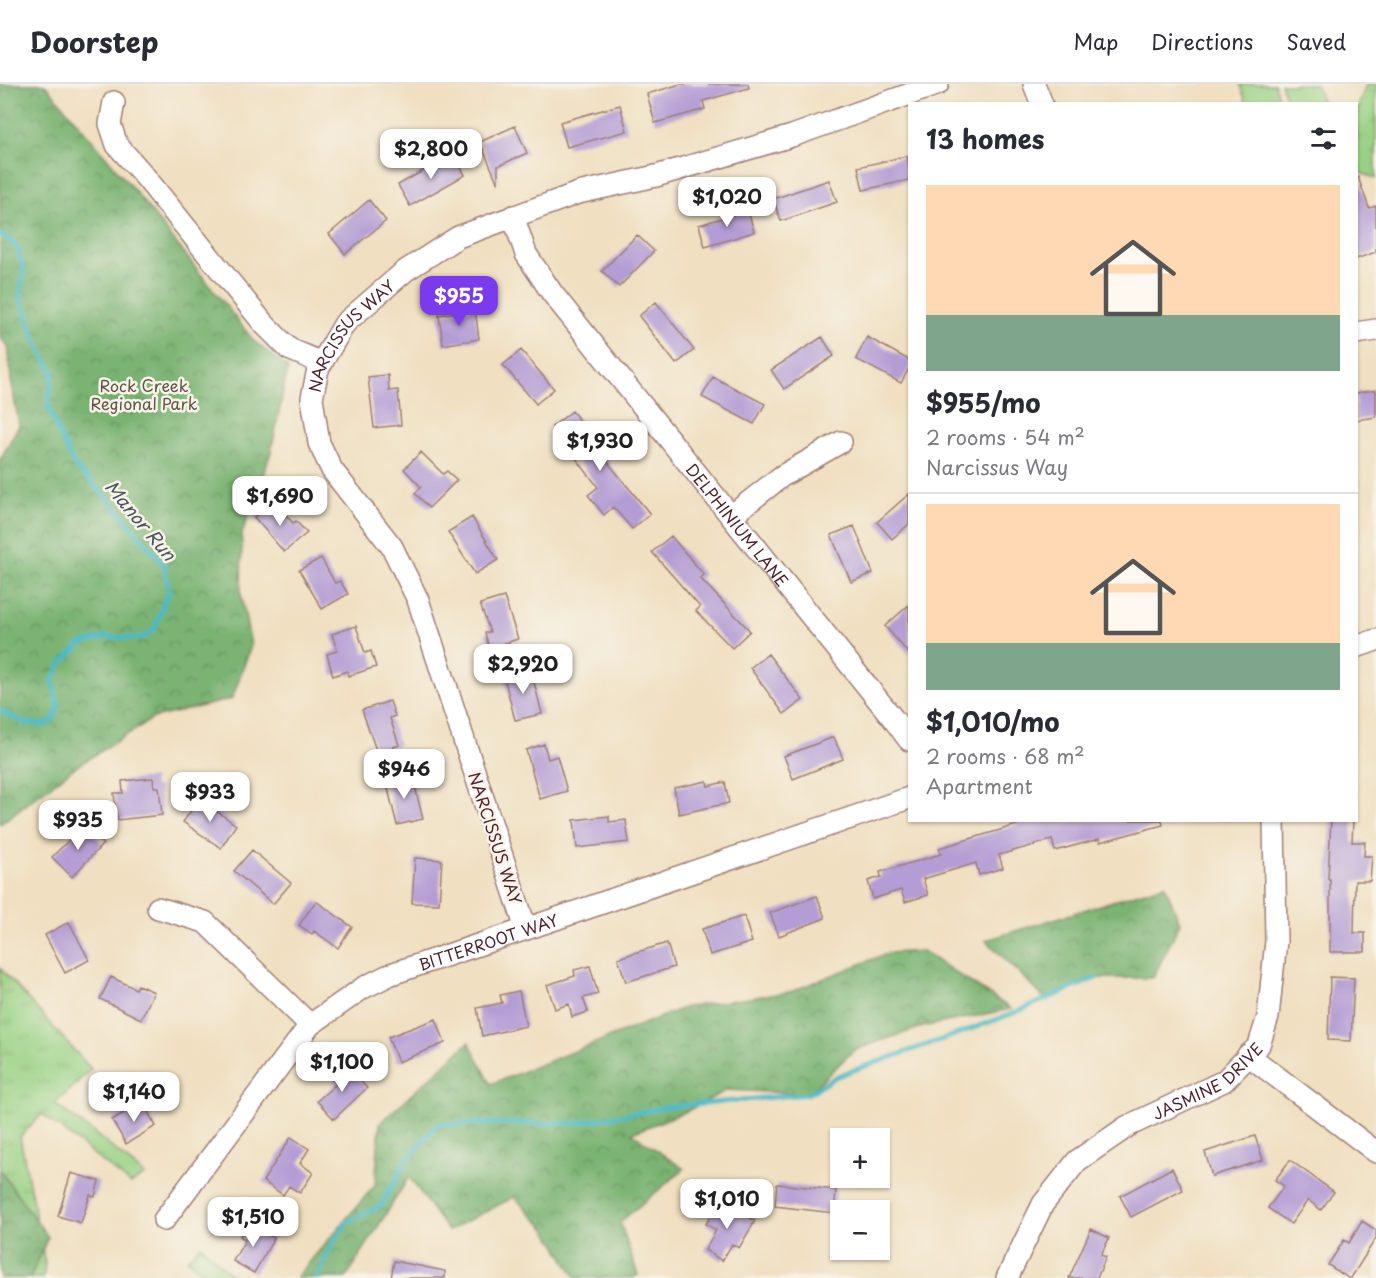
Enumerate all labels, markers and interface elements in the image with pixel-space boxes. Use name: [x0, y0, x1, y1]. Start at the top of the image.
text: Doorstep: [30, 20, 159, 63]
text: Map: [1073, 25, 1118, 57]
text: Directions: [1151, 25, 1253, 57]
text: Saved: [1286, 25, 1346, 57]
text: 13 homes: [926, 119, 1044, 158]
icon: filters: [1307, 122, 1340, 155]
pin: $2,800: [382, 129, 480, 180]
text: $2,800: [394, 133, 468, 163]
pin: $1,020: [678, 177, 776, 228]
text: $1,020: [692, 181, 762, 211]
icon: home: [1079, 224, 1187, 332]
street label: NARCISSUS WAY: [302, 273, 400, 394]
pin: $955: [423, 276, 495, 327]
text: $955: [434, 280, 484, 310]
park label: Rock Creek Regional Park: [91, 373, 198, 415]
text: $955/mo: [926, 383, 1040, 422]
pin: $1,930: [551, 421, 649, 472]
text: 2 rooms · 54 m²: [926, 422, 1085, 452]
text: $1,930: [567, 425, 633, 455]
text: Narcissus Way: [926, 452, 1068, 482]
street label: DELPHINIUM LANE: [681, 458, 795, 591]
water label: Manor Run: [99, 474, 184, 567]
pin: $1,690: [231, 476, 329, 527]
text: $1,690: [246, 480, 314, 510]
icon: home: [1079, 543, 1187, 651]
pin: $2,920: [474, 644, 572, 695]
text: $2,920: [488, 648, 558, 678]
text: $1,010/mo: [926, 702, 1060, 741]
text: 2 rooms · 68 m²: [926, 741, 1085, 771]
pin: $946: [368, 749, 440, 800]
text: $946: [378, 753, 430, 783]
street label: NARCISSUS WAY: [463, 769, 529, 907]
text: Apartment: [926, 771, 1033, 801]
pin: $933: [174, 772, 246, 823]
text: $933: [185, 776, 235, 806]
pin: $935: [42, 800, 114, 851]
text: $935: [53, 804, 103, 834]
street label: BITTERROOT WAY: [415, 907, 561, 976]
street label: JASMINE DRIVE: [1148, 1037, 1268, 1125]
pin: $1,100: [293, 1042, 391, 1093]
text: $1,100: [310, 1046, 374, 1076]
pin: $1,140: [85, 1072, 183, 1123]
text: $1,140: [103, 1076, 165, 1106]
map controls: [830, 1128, 890, 1260]
button: +: [830, 1128, 890, 1188]
pin: $1,010: [678, 1179, 776, 1230]
text: $1,010: [694, 1183, 760, 1213]
pin: $1,510: [204, 1197, 302, 1248]
button: −: [830, 1200, 890, 1260]
text: $1,510: [222, 1201, 285, 1231]

